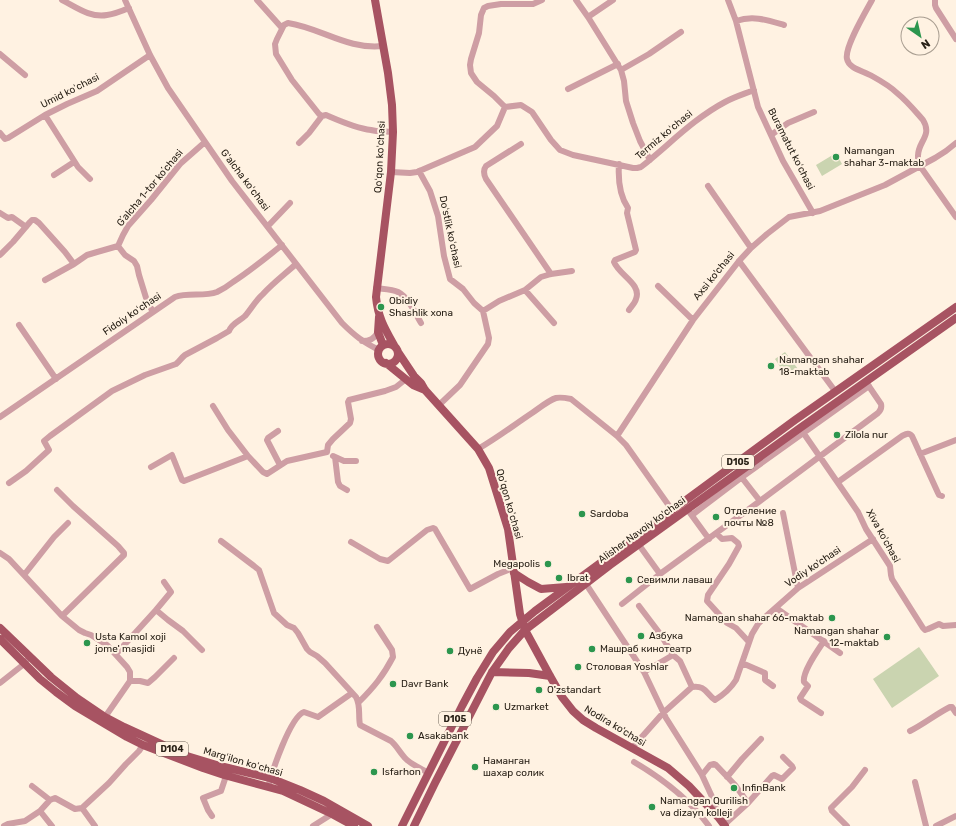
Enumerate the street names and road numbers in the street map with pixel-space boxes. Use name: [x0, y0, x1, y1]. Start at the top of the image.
street label: Umid koʻchasi: [39, 71, 101, 111]
street label: Buramatut koʻchasi: [765, 106, 817, 192]
street label: Termiz koʻchasi: [633, 108, 695, 162]
street label: Qoʻqon koʻchasi: [372, 120, 388, 194]
street label: Gʼalcha 1-tor koʼchasi: [114, 147, 186, 229]
street label: Gʻalcha koʻchasi: [218, 147, 272, 213]
street label: Doʻstlik koʻchasi: [436, 195, 464, 269]
street label: Axsi ko'chasi: [691, 249, 737, 303]
street label: Fidoiy koʻchasi: [101, 290, 163, 338]
road number: D105: [722, 455, 754, 469]
street label: Qoʻqon koʻchasi: [493, 468, 525, 540]
street label: Alisher Navoiy ko'chasi: [596, 494, 688, 566]
street label: Xiva ko'chasi: [863, 507, 903, 565]
street label: Vodiy ko'chasi: [783, 544, 843, 590]
street label: Nodira ko'chasi: [582, 703, 648, 749]
road number: D105: [439, 712, 471, 726]
road number: D104: [156, 742, 188, 756]
street label: Margʻilon koʻchasi: [202, 745, 284, 779]

